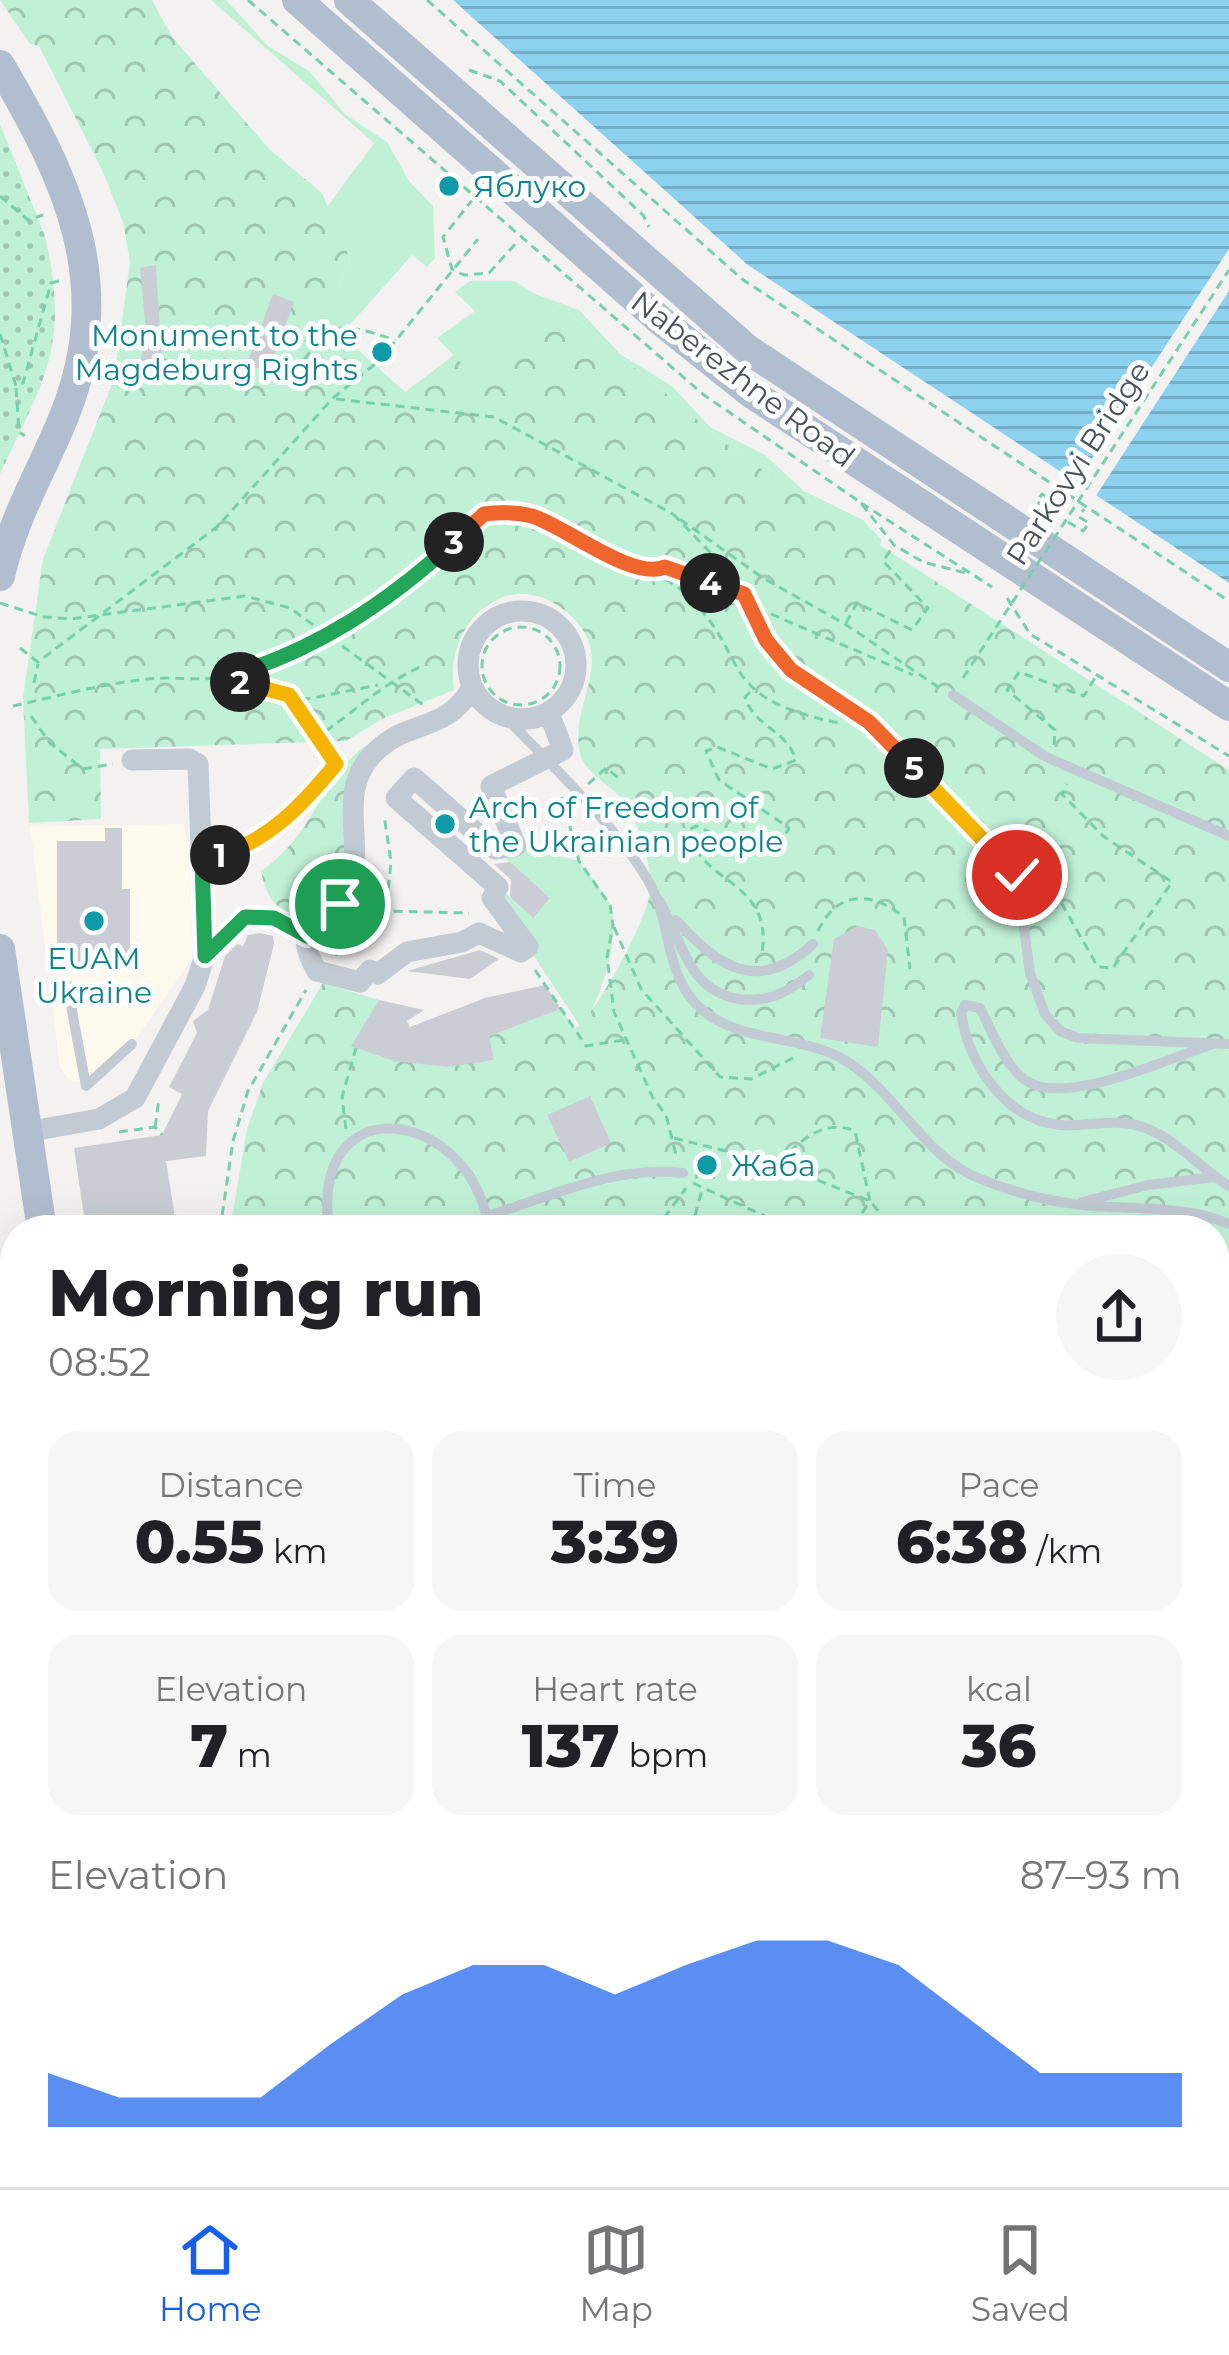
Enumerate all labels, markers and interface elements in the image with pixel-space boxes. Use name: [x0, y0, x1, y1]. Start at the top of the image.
place label: Яблуко: [473, 168, 586, 205]
marker: Яблуко: [436, 173, 462, 199]
street label: Naberezhne Road: [624, 283, 862, 475]
place label: Monument to the Magdeburg Rights: [75, 317, 358, 388]
marker: Monument to the Magdeburg Rights: [369, 339, 395, 365]
street label: Parkovyi Bridge: [998, 354, 1158, 572]
pin: 3: [424, 512, 484, 572]
text: 3: [444, 522, 464, 562]
pin: 4: [680, 553, 740, 613]
text: 4: [699, 563, 721, 603]
pin: 2: [210, 652, 270, 712]
text: 2: [230, 662, 250, 702]
pin: 5: [884, 738, 944, 798]
text: 5: [904, 748, 924, 788]
place label: Arch of Freedom of the Ukrainian people: [469, 789, 783, 860]
marker: Arch of Freedom of the Ukrainian people: [432, 811, 458, 837]
pin: [966, 824, 1068, 926]
pin: 1: [190, 825, 250, 885]
text: 1: [214, 835, 226, 875]
icon: check: [984, 842, 1050, 908]
pin: [289, 853, 391, 955]
icon: arrive: [307, 871, 373, 937]
marker: EUAM Ukraine: [81, 908, 107, 934]
place label: EUAM Ukraine: [36, 940, 152, 1011]
place label: Жаба: [731, 1147, 816, 1184]
marker: Жаба: [694, 1152, 720, 1178]
text: Morning run: [48, 1252, 484, 1333]
button: share: [1056, 1254, 1182, 1380]
text: 08:52: [48, 1338, 151, 1386]
text: Distance: [159, 1465, 303, 1505]
text: Time: [574, 1465, 656, 1505]
text: Pace: [959, 1465, 1039, 1505]
text: 0.55: [135, 1505, 264, 1578]
text: 3:39: [551, 1505, 679, 1578]
text: 6:38: [896, 1505, 1028, 1578]
text: km: [264, 1531, 327, 1571]
text: /km: [1028, 1531, 1102, 1571]
text: Elevation: [155, 1669, 307, 1709]
text: Heart rate: [532, 1669, 698, 1709]
text: kcal: [966, 1669, 1032, 1709]
text: 7: [190, 1709, 228, 1782]
text: 137: [522, 1709, 620, 1782]
text: 36: [961, 1709, 1037, 1782]
text: m: [228, 1735, 272, 1775]
text: bpm: [620, 1735, 708, 1775]
text: Elevation: [48, 1851, 228, 1899]
text: 87–93 m: [1020, 1851, 1182, 1899]
tab: Home: [159, 2217, 261, 2329]
tab: Map: [579, 2217, 653, 2329]
tab: Saved: [971, 2217, 1070, 2329]

